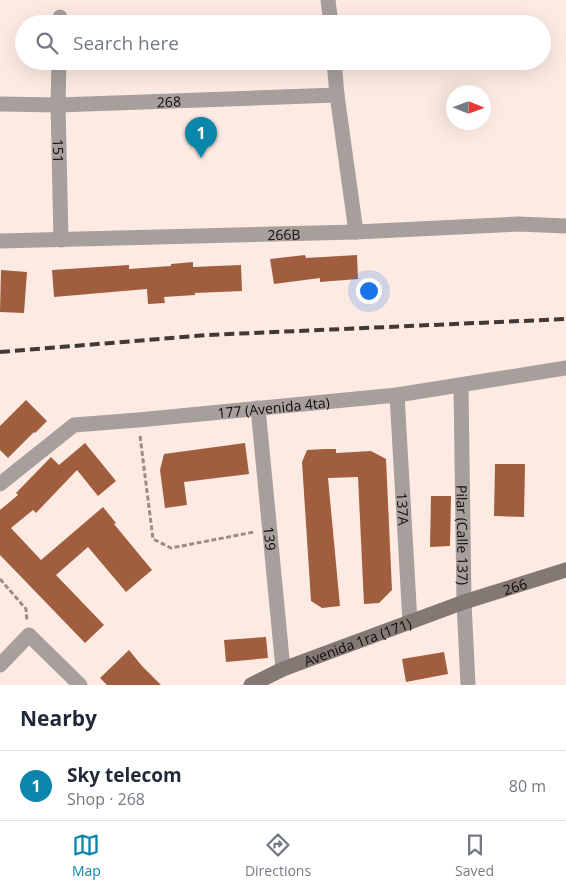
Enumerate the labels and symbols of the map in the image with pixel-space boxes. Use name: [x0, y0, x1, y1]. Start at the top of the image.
north arrow: [446, 85, 491, 130]
street label: 268: [157, 91, 181, 111]
pin: 1: [185, 117, 217, 158]
street label: 151: [49, 139, 69, 163]
street label: 266B: [267, 224, 301, 244]
your location: [356, 278, 382, 304]
street label: 177 (Avenida 4ta): [217, 392, 331, 422]
street label: Pilar (Calle 137): [453, 485, 473, 585]
street label: 137A: [393, 492, 414, 526]
street label: 139: [260, 526, 281, 551]
street label: 266: [500, 573, 529, 599]
street label: Avenida 1ra (171): [301, 613, 414, 670]

